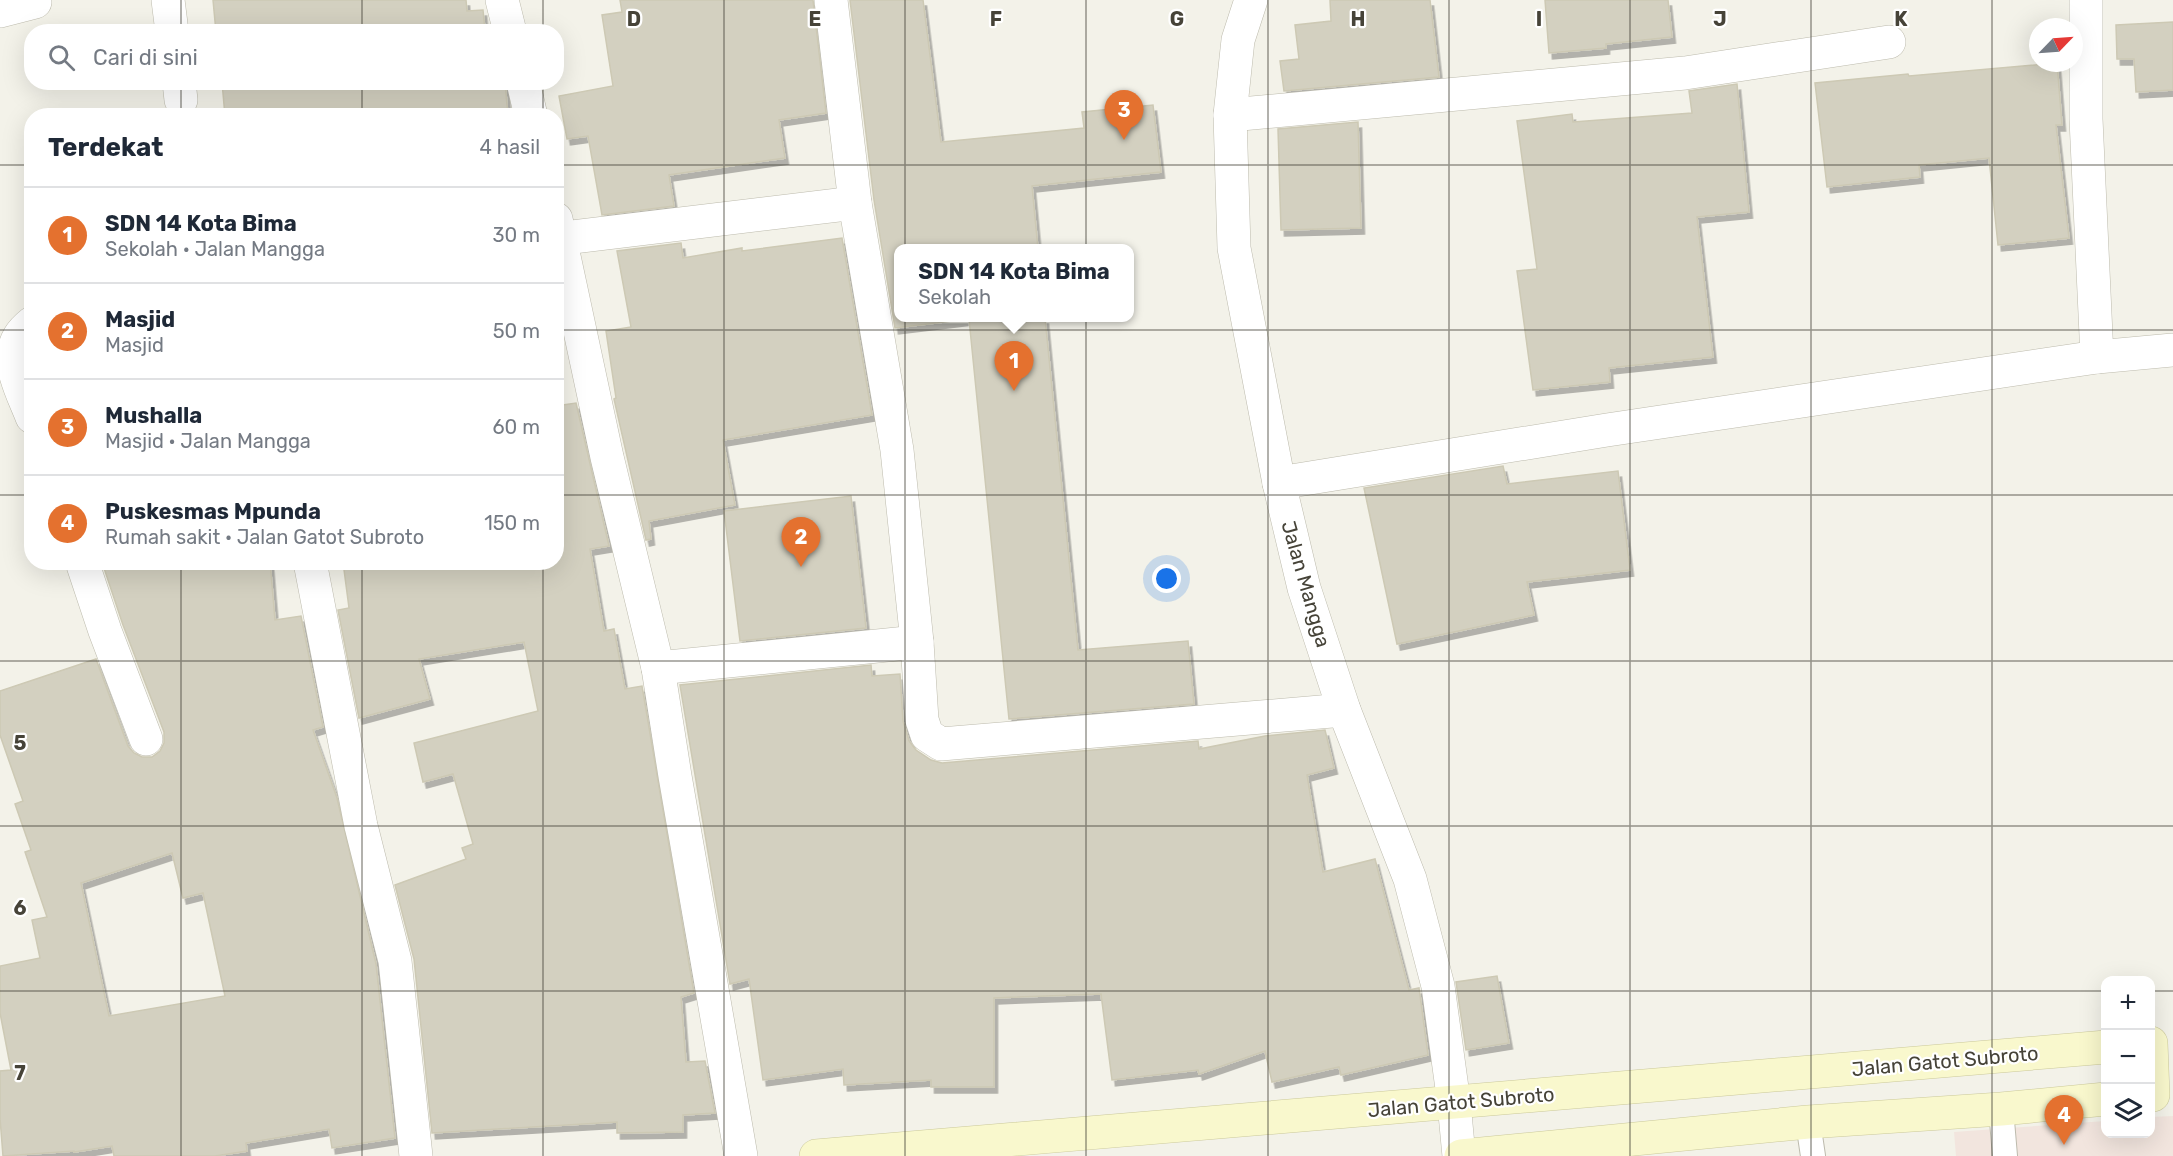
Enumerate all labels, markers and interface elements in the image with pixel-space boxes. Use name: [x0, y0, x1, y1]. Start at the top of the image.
text: D: [627, 7, 641, 31]
text: E: [809, 7, 821, 31]
text: F: [990, 7, 1002, 31]
text: G: [1170, 7, 1184, 31]
text: H: [1351, 7, 1365, 31]
text: I: [1536, 7, 1542, 31]
text: J: [1713, 7, 1727, 31]
text: K: [1894, 7, 1908, 31]
north arrow: [2029, 18, 2083, 72]
search box: [24, 24, 564, 90]
icon: search: [45, 41, 78, 74]
text: Cari di sini: [93, 44, 198, 71]
pin: 3: [1104, 90, 1144, 140]
text: Terdekat: [48, 132, 163, 163]
text: 4 hasil: [480, 135, 540, 159]
text: SDN 14 Kota Bima: [105, 210, 297, 237]
text: 1: [63, 223, 72, 247]
text: 30 m: [493, 223, 540, 247]
text: Sekolah · Jalan Mangga: [105, 237, 325, 261]
popup: [894, 244, 1134, 322]
text: SDN 14 Kota Bima: [918, 258, 1110, 285]
text: Sekolah: [918, 285, 991, 309]
text: Masjid: [105, 306, 175, 333]
text: 2: [61, 319, 74, 343]
text: 50 m: [493, 319, 540, 343]
text: Masjid: [105, 333, 164, 357]
pin: 1: [994, 342, 1034, 391]
text: Mushalla: [105, 402, 202, 429]
text: 3: [61, 415, 74, 439]
text: 60 m: [493, 415, 540, 439]
text: Masjid · Jalan Mangga: [105, 429, 311, 453]
text: Puskesmas Mpunda: [105, 498, 321, 525]
text: 4: [61, 511, 74, 535]
text: 150 m: [484, 511, 540, 535]
pin: 2: [782, 518, 820, 567]
street label: Jalan Mangga: [1276, 518, 1336, 650]
text: Rumah sakit · Jalan Gatot Subroto: [105, 525, 424, 549]
your location: [1152, 564, 1181, 593]
text: 5: [14, 731, 27, 755]
text: 6: [13, 896, 27, 920]
map controls: [2101, 976, 2155, 1138]
button: +: [2101, 976, 2155, 1030]
button: −: [2101, 1030, 2155, 1084]
street label: Jalan Gatot Subroto: [1851, 1041, 2039, 1081]
text: 7: [14, 1061, 26, 1085]
street label: Jalan Gatot Subroto: [1367, 1082, 1555, 1122]
button: layers: [2101, 1084, 2155, 1138]
pin: 4: [2044, 1096, 2084, 1145]

